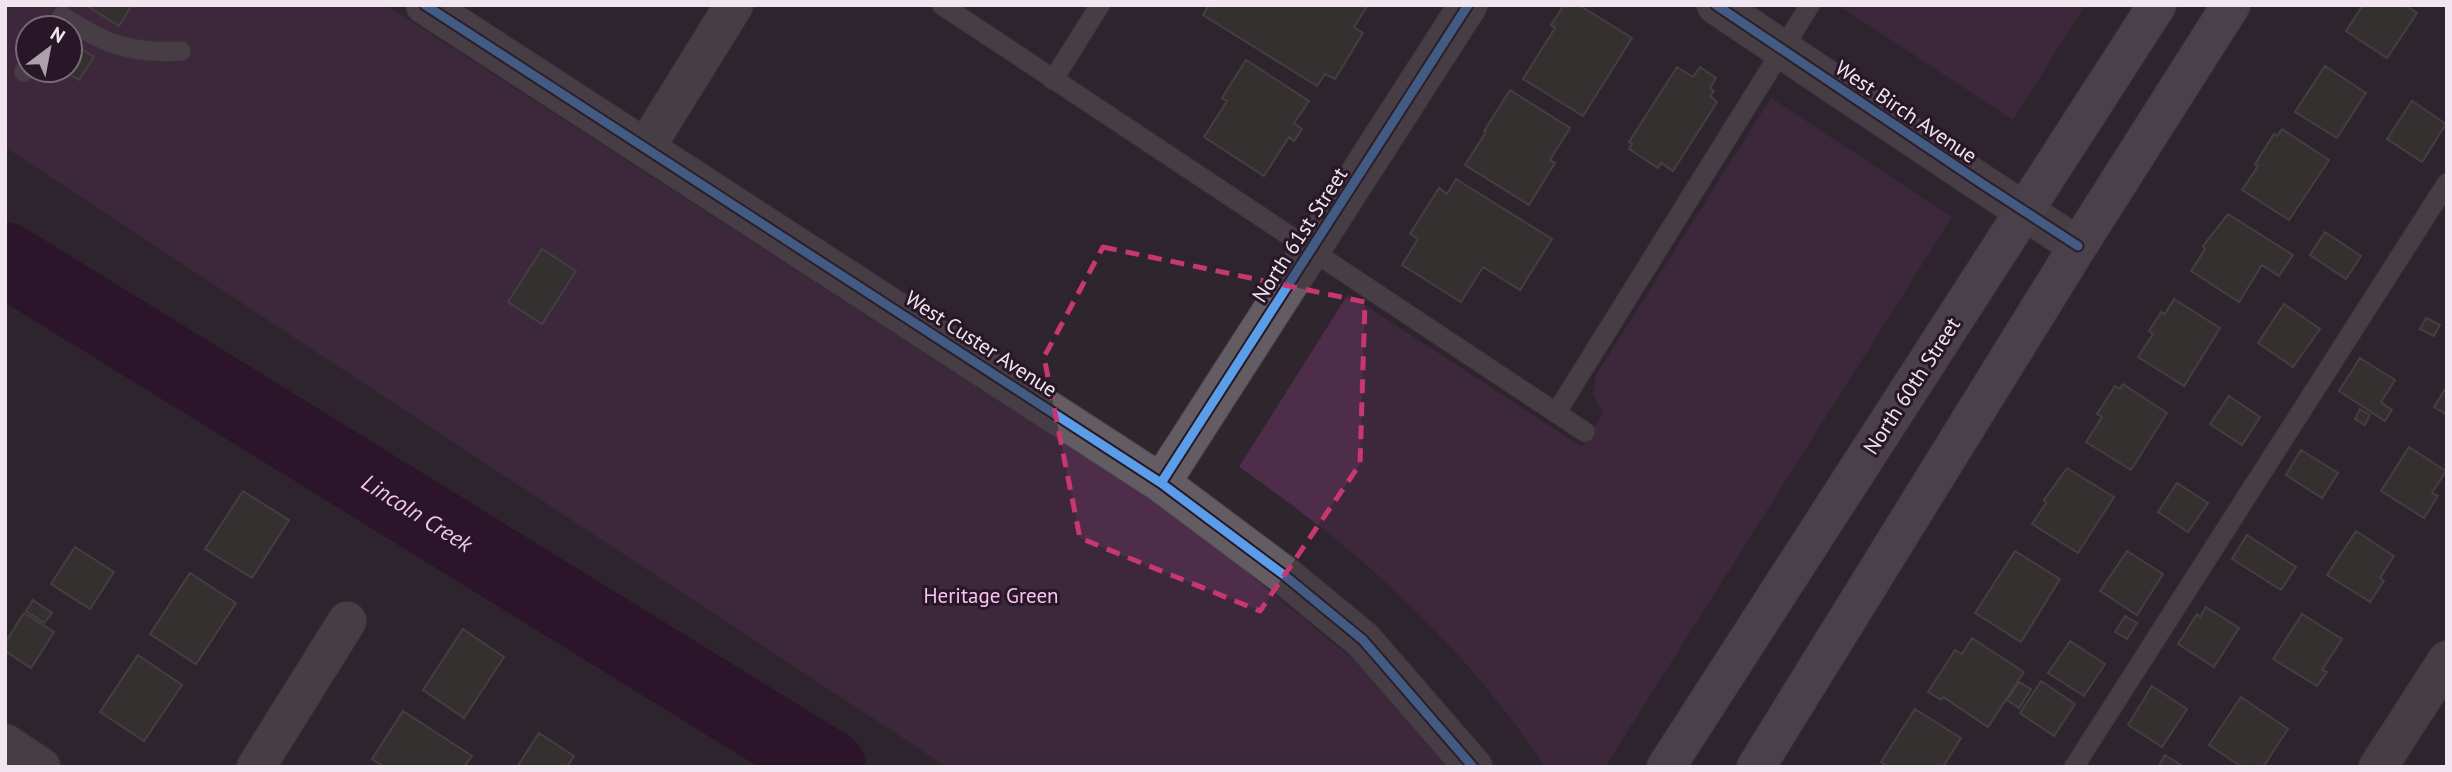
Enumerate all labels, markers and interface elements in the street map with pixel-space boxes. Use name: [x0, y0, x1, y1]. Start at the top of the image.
north arrow: [14, 14, 84, 84]
text: N: [46, 21, 70, 48]
street label: West Birch Avenue: [1830, 54, 1982, 169]
street label: North 61st Street: [1246, 162, 1353, 307]
street label: West Custer Avenue: [900, 284, 1062, 403]
street label: North 60th Street: [1857, 312, 1966, 459]
water label: Lincoln Creek: [357, 467, 479, 559]
park label: Heritage Green: [923, 582, 1059, 609]

